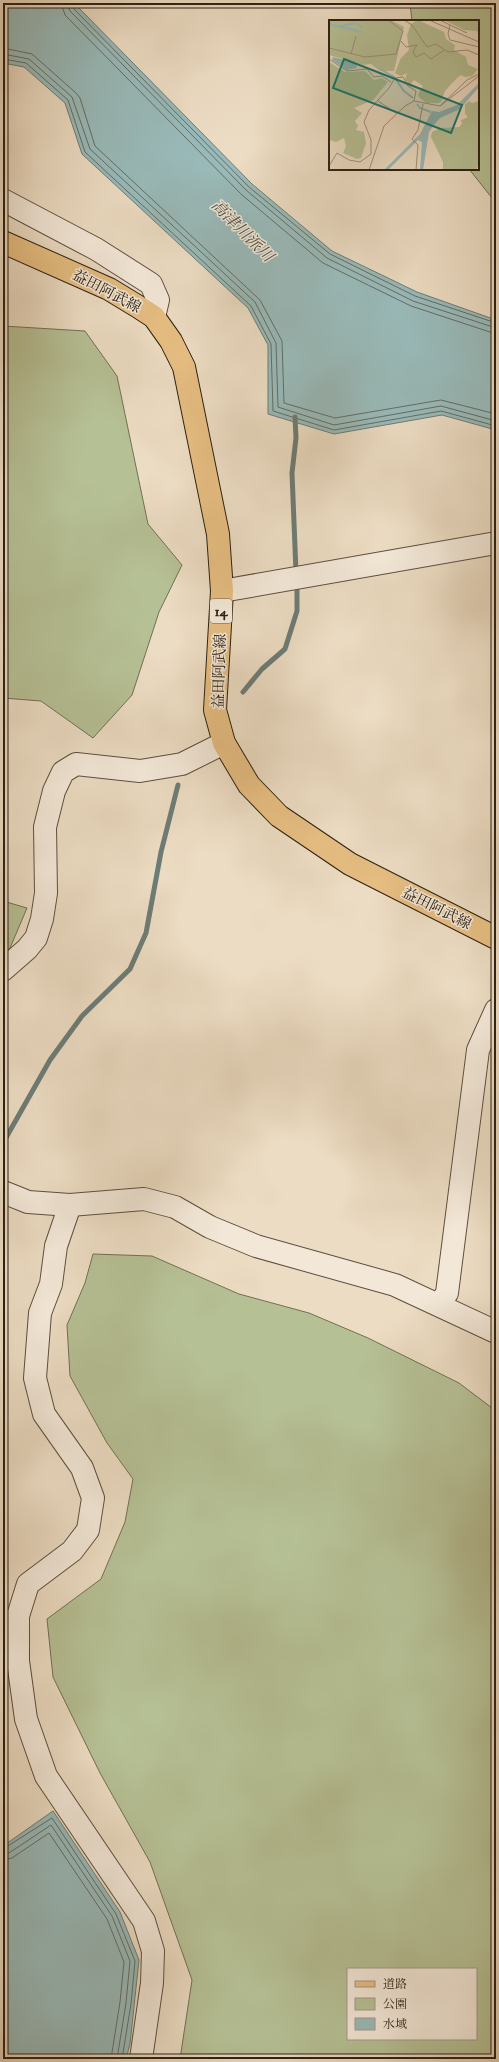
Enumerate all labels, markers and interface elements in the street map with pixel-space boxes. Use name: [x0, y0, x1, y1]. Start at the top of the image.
inset map: [329, 20, 479, 170]
water label: 高津川派川: [207, 195, 279, 267]
street label: 益田阿武線: [69, 265, 144, 317]
road number: 14: [210, 599, 232, 623]
street label: 益田阿武線: [209, 633, 230, 709]
street label: 益田阿武線: [399, 883, 475, 934]
legend: [347, 1968, 477, 2040]
text: 道路: [383, 1977, 407, 1992]
text: 公園: [383, 1997, 407, 2012]
text: 水域: [383, 2017, 407, 2032]

